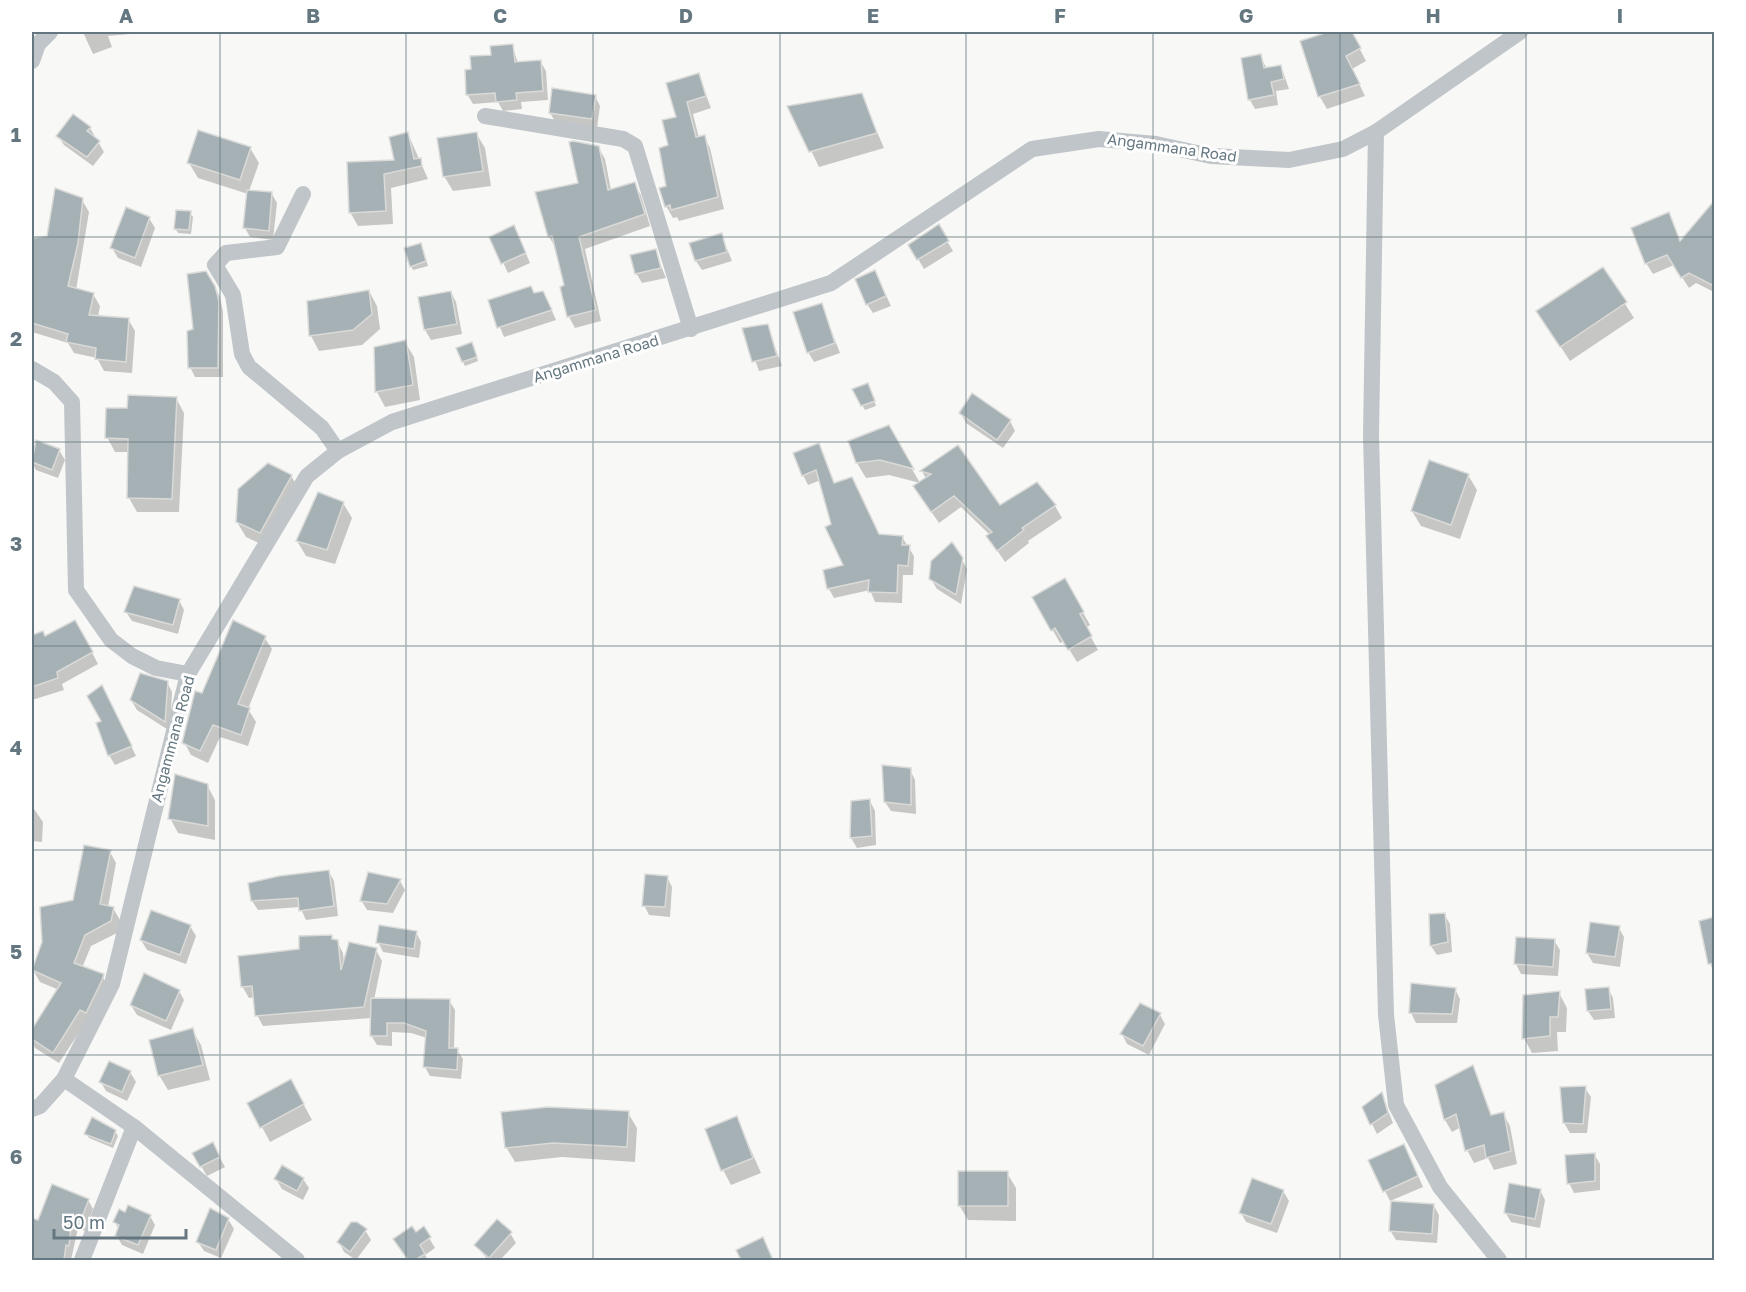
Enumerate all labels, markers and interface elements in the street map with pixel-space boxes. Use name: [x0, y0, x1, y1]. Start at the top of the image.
text: A: [119, 3, 133, 27]
text: B: [306, 3, 320, 27]
text: C: [493, 3, 507, 27]
text: D: [679, 3, 693, 27]
text: E: [867, 3, 879, 27]
text: F: [1054, 3, 1066, 27]
text: G: [1239, 3, 1253, 27]
text: H: [1425, 3, 1441, 27]
text: I: [1617, 3, 1623, 27]
text: 1: [11, 122, 21, 146]
street label: Angammana Road: [1106, 129, 1238, 165]
text: 2: [10, 326, 22, 350]
street label: Angammana Road: [531, 330, 661, 386]
text: 3: [10, 531, 22, 555]
street label: Angammana Road: [146, 674, 198, 804]
text: 4: [10, 735, 22, 759]
text: 5: [10, 939, 22, 963]
text: 6: [10, 1144, 22, 1168]
scale bar: [54, 1202, 186, 1240]
text: 50 m: [63, 1211, 105, 1233]

